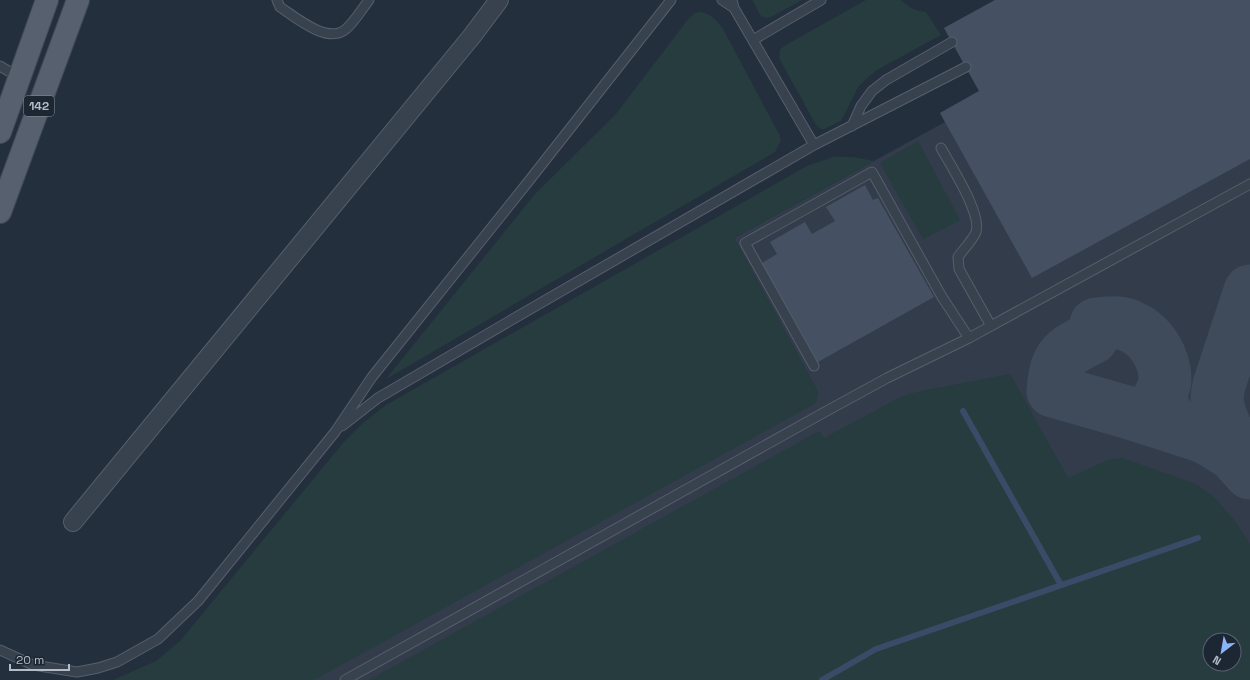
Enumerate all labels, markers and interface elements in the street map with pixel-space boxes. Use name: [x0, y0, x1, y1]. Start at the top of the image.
road number: 142: [24, 96, 54, 116]
north arrow: [1202, 632, 1242, 672]
scale bar: [10, 646, 69, 672]
text: 20 m: [16, 652, 44, 668]
text: N: [1210, 653, 1224, 668]

